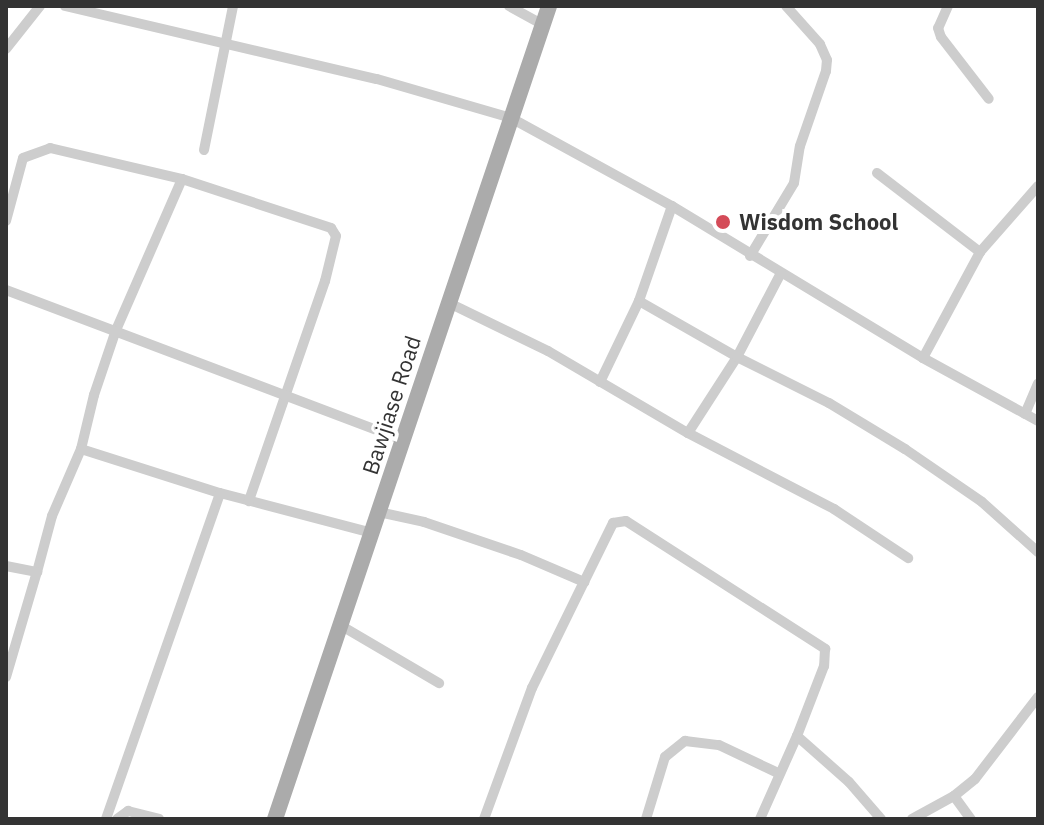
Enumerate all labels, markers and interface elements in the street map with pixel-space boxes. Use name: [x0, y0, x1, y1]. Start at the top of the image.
place label: Wisdom School: [739, 209, 898, 235]
marker: Wisdom School: [714, 213, 732, 231]
street label: Bawjiase Road: [356, 332, 426, 478]

